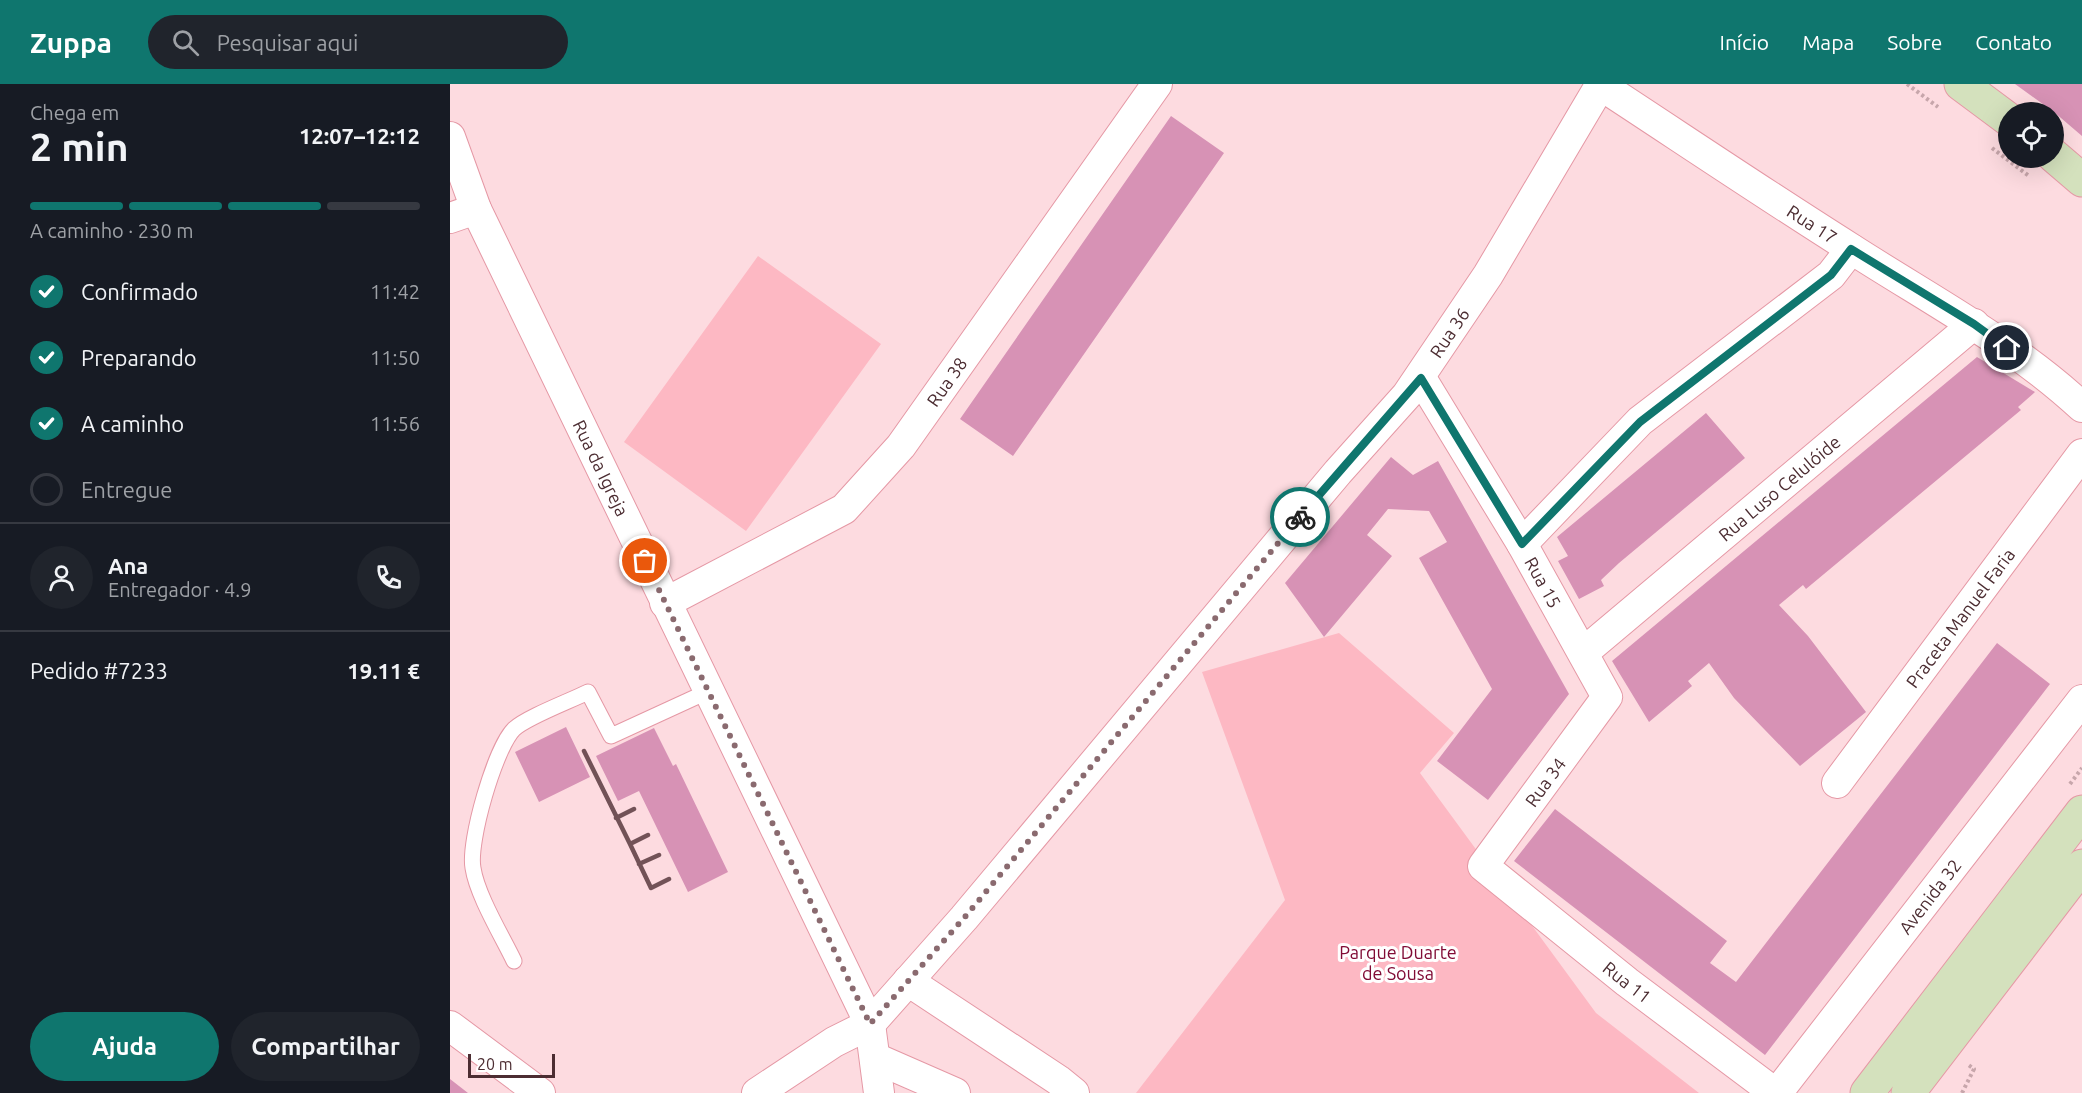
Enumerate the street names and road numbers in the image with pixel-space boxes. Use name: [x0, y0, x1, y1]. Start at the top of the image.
street label: Rua 17: [1784, 201, 1841, 247]
street label: Rua 36: [1425, 304, 1473, 361]
street label: Rua 38: [922, 353, 971, 410]
street label: Rua da Igreja: [569, 417, 633, 519]
street label: Rua Luso Celulóide: [1714, 431, 1844, 545]
street label: Praceta Manuel Faria: [1902, 544, 2018, 691]
street label: Rua 15: [1521, 553, 1565, 611]
street label: Rua 34: [1521, 754, 1569, 810]
street label: Avenida 32: [1894, 855, 1965, 938]
street label: Rua 11: [1599, 957, 1655, 1007]

